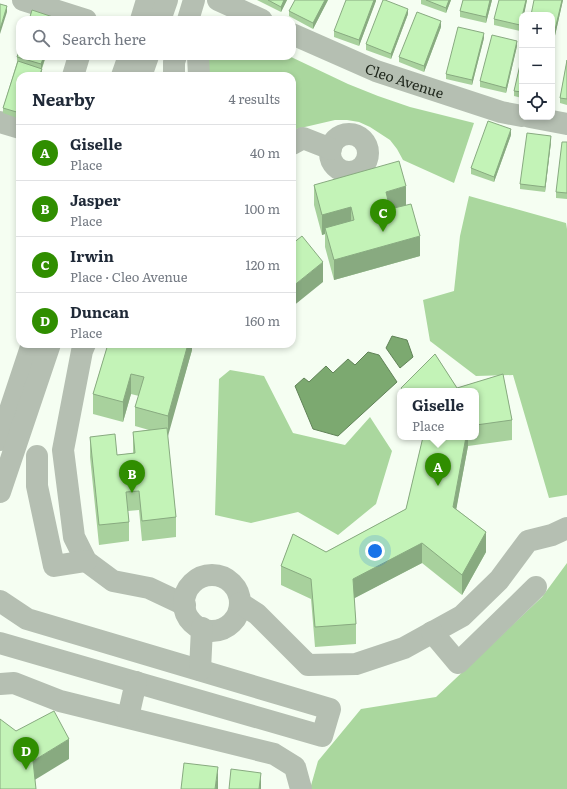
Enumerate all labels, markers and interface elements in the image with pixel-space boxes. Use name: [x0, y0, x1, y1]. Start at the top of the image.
map controls: [519, 12, 555, 120]
button: +: [519, 12, 555, 48]
search box: [16, 16, 296, 60]
icon: search: [30, 27, 52, 49]
text: Search here: [62, 27, 146, 50]
button: −: [519, 48, 555, 84]
street label: Cleo Avenue: [362, 58, 447, 103]
button: locate: [519, 84, 555, 120]
text: Nearby: [32, 86, 95, 111]
text: 4 results: [229, 89, 280, 108]
text: Giselle: [70, 132, 122, 155]
text: A: [40, 143, 50, 162]
text: 40 m: [250, 143, 280, 162]
text: Place: [70, 155, 102, 174]
text: Jasper: [70, 188, 121, 211]
text: B: [41, 199, 49, 218]
text: 100 m: [244, 199, 280, 218]
pin: C: [370, 199, 396, 232]
text: Place: [70, 211, 102, 230]
text: Irwin: [70, 244, 114, 267]
text: C: [40, 255, 50, 274]
text: 120 m: [245, 255, 280, 274]
text: Place · Cleo Avenue: [70, 267, 188, 286]
text: Duncan: [70, 300, 129, 323]
text: D: [40, 311, 50, 330]
text: 160 m: [245, 311, 280, 330]
text: Place: [70, 323, 102, 342]
popup: [397, 388, 479, 440]
text: Giselle: [412, 393, 464, 416]
text: Place: [412, 416, 444, 435]
pin: A: [425, 453, 451, 486]
pin: B: [119, 460, 145, 493]
your location: [365, 541, 385, 561]
pin: D: [13, 737, 39, 770]

